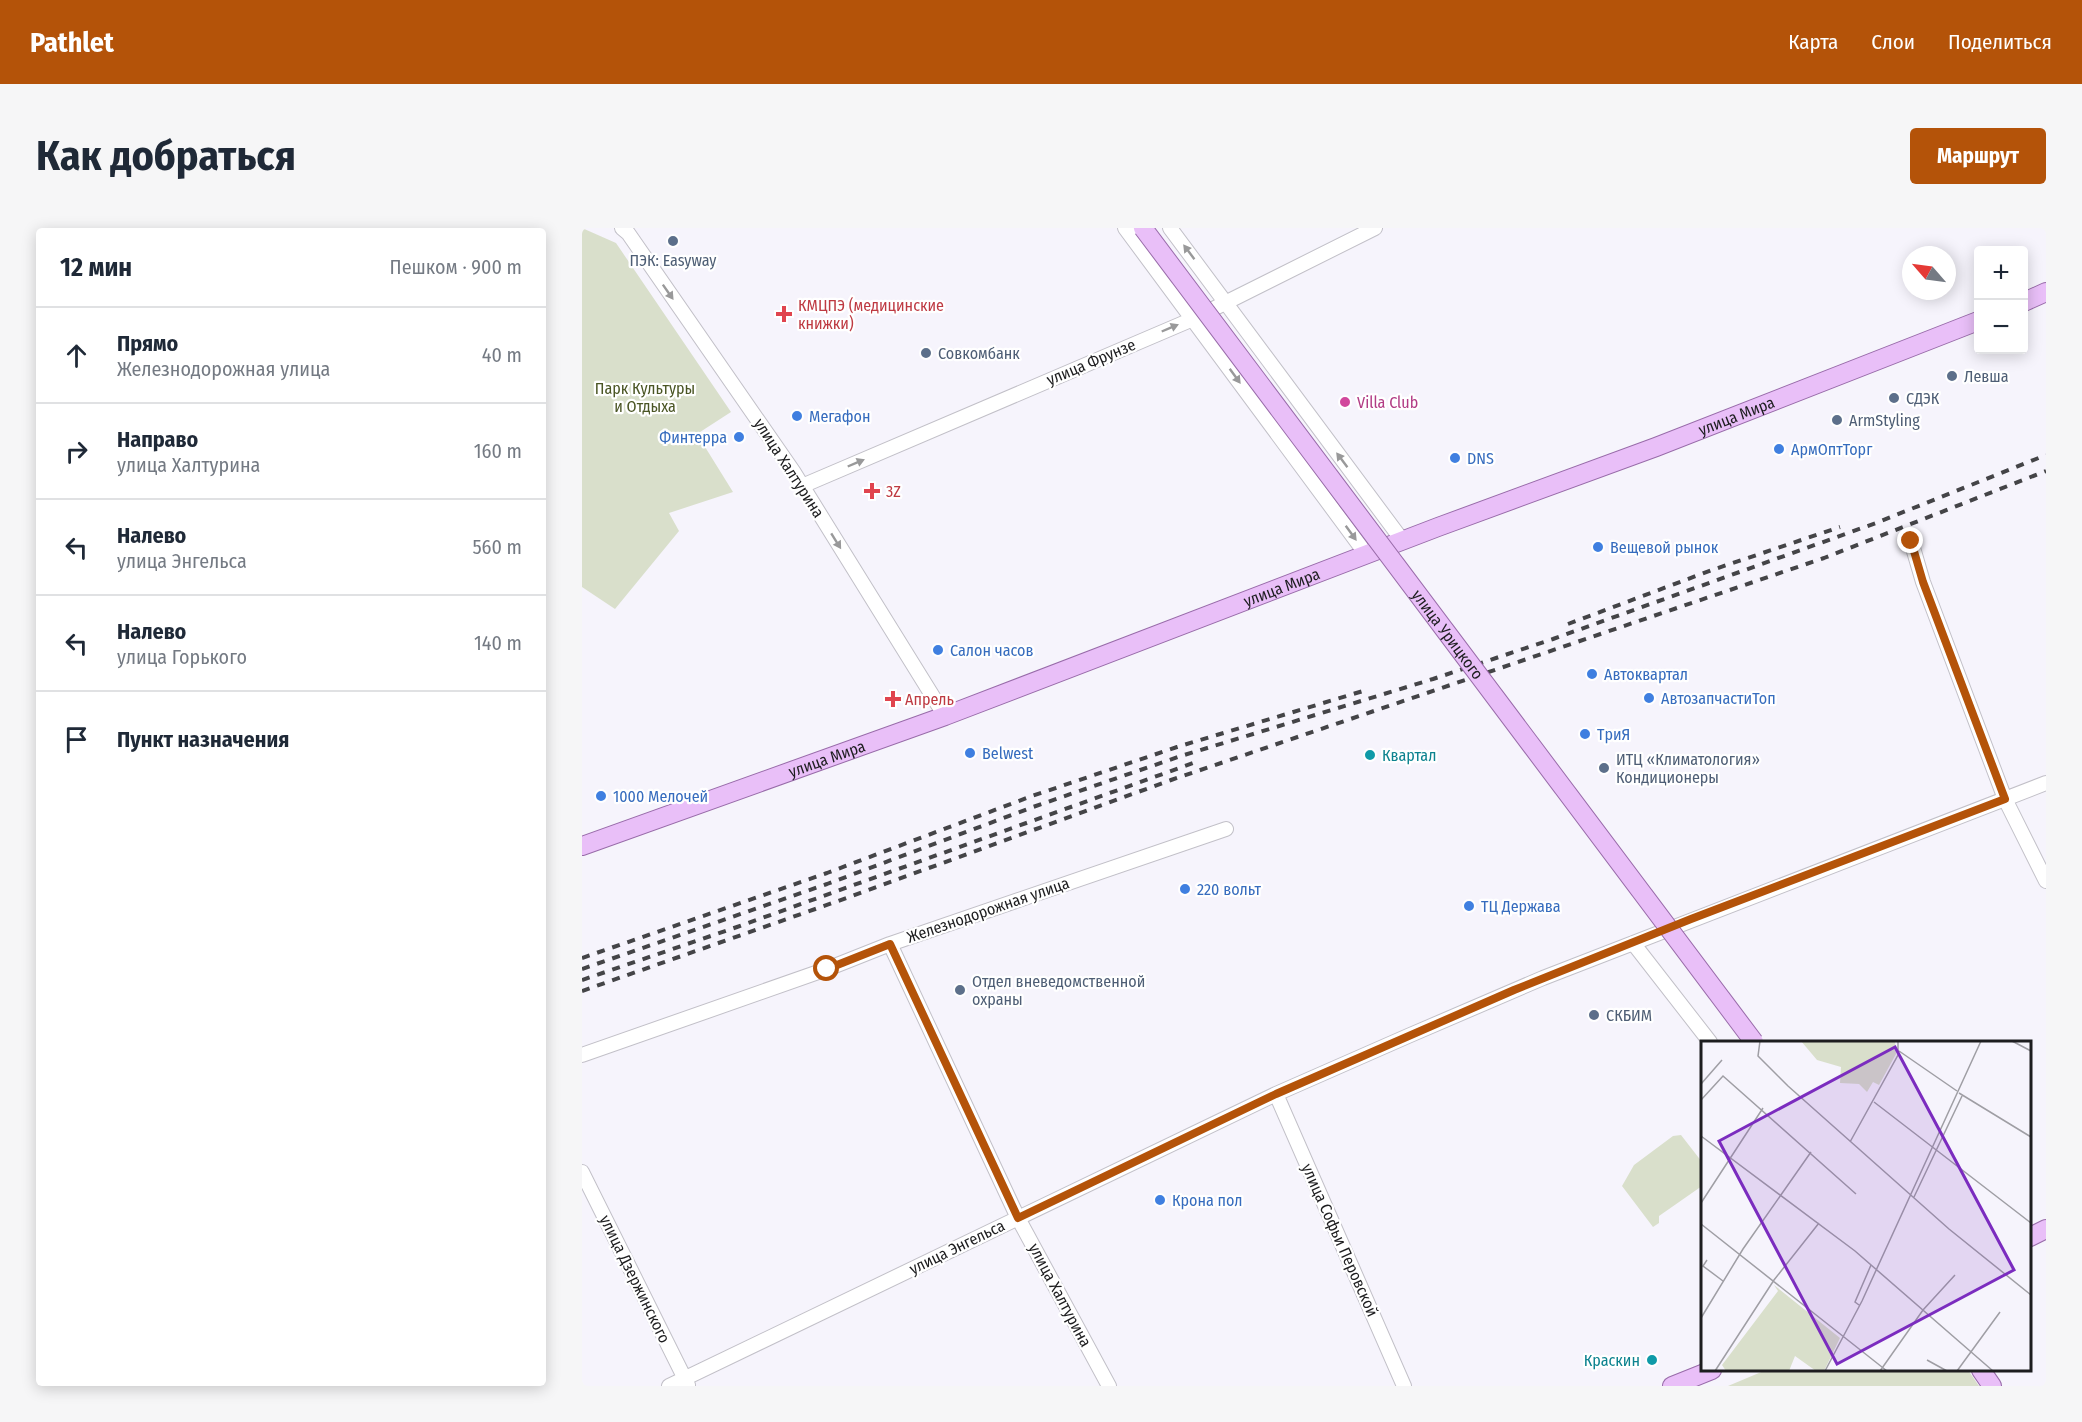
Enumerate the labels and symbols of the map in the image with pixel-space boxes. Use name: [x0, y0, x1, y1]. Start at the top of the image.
marker: ПЭК: Easyway: [666, 234, 680, 248]
one-way arrow: [1183, 245, 1195, 260]
north arrow: [1902, 246, 1956, 300]
place label: ПЭК: Easyway: [630, 251, 717, 270]
one-way arrow: [662, 283, 674, 299]
place label: КМЦПЭ (медицинские книжки): [798, 296, 944, 333]
marker: КМЦПЭ (медицинские книжки): [775, 305, 793, 323]
one-way arrow: [1162, 323, 1180, 333]
street label: улица Фрунзе: [1044, 335, 1138, 389]
place label: Совкомбанк: [938, 344, 1020, 363]
marker: Совкомбанк: [919, 346, 933, 360]
place label: Левша: [1964, 367, 2009, 386]
one-way arrow: [1229, 368, 1241, 384]
marker: Левша: [1945, 369, 1959, 383]
park label: Парк Культуры и Отдыха: [595, 379, 695, 416]
place label: СДЭК: [1906, 389, 1940, 408]
marker: СДЭК: [1887, 391, 1901, 405]
street label: улица Мира: [1696, 392, 1777, 439]
place label: Villa Club: [1357, 393, 1418, 412]
marker: Villa Club: [1338, 395, 1352, 409]
place label: Мегафон: [809, 407, 870, 426]
marker: Мегафон: [790, 409, 804, 423]
place label: ArmStyling: [1849, 411, 1920, 430]
marker: ArmStyling: [1830, 413, 1844, 427]
street label: улица Халтурина: [750, 415, 828, 521]
place label: Финтерра: [659, 428, 727, 447]
marker: Финтерра: [732, 430, 746, 444]
place label: АрмОптТорг: [1791, 440, 1873, 459]
marker: АрмОптТорг: [1772, 442, 1786, 456]
place label: DNS: [1467, 449, 1494, 468]
marker: DNS: [1448, 451, 1462, 465]
one-way arrow: [1337, 452, 1349, 467]
one-way arrow: [847, 458, 865, 467]
marker: 3Z: [863, 482, 881, 500]
place label: 3Z: [886, 482, 901, 501]
one-way arrow: [1344, 526, 1356, 541]
route end: [1897, 527, 1923, 553]
one-way arrow: [831, 532, 842, 549]
place label: Вещевой рынок: [1610, 538, 1719, 557]
marker: Вещевой рынок: [1591, 540, 1605, 554]
street label: улица Мира: [1241, 564, 1322, 610]
street label: улица Урицкого: [1408, 586, 1488, 683]
place label: Салон часов: [950, 641, 1034, 660]
marker: Салон часов: [931, 643, 945, 657]
place label: Автоквартал: [1604, 665, 1688, 684]
marker: Автоквартал: [1585, 667, 1599, 681]
place label: АвтозапчастиТоп: [1661, 689, 1776, 708]
place label: Апрель: [905, 690, 954, 709]
marker: АвтозапчастиТоп: [1642, 691, 1656, 705]
marker: Апрель: [886, 692, 900, 706]
place label: ТриЯ: [1597, 725, 1630, 744]
marker: ТриЯ: [1578, 727, 1592, 741]
street label: улица Мира: [786, 736, 868, 781]
place label: Belwest: [982, 744, 1034, 763]
marker: Belwest: [963, 746, 977, 760]
place label: Квартал: [1382, 746, 1436, 765]
marker: Квартал: [1363, 748, 1377, 762]
place label: ИТЦ «Климатология» Кондиционеры: [1616, 750, 1760, 787]
marker: ИТЦ «Климатология» Кондиционеры: [1597, 761, 1611, 775]
place label: 1000 Мелочей: [613, 787, 708, 806]
marker: 1000 Мелочей: [594, 789, 608, 803]
street label: Железнодорожная улица: [904, 873, 1072, 947]
place label: 220 вольт: [1197, 880, 1262, 899]
marker: 220 вольт: [1178, 882, 1192, 896]
place label: ТЦ Держава: [1481, 897, 1561, 916]
marker: ТЦ Держава: [1462, 899, 1476, 913]
route start: [813, 955, 839, 981]
place label: Отдел вневедомственной охраны: [972, 972, 1145, 1009]
marker: Отдел вневедомственной охраны: [953, 983, 967, 997]
place label: СКБИМ: [1606, 1006, 1652, 1025]
marker: СКБИМ: [1587, 1008, 1601, 1022]
inset map: [1701, 1041, 2031, 1371]
street label: улица Софьи Перовской: [1298, 1161, 1382, 1319]
place label: Крона пол: [1172, 1191, 1243, 1210]
marker: Крона пол: [1153, 1193, 1167, 1207]
street label: улица Дзержинского: [596, 1212, 674, 1346]
street label: улица Энгельса: [906, 1216, 1008, 1278]
street label: улица Халтурина: [1025, 1240, 1095, 1350]
place label: Краскин: [1584, 1351, 1640, 1370]
marker: Краскин: [1645, 1353, 1659, 1367]

